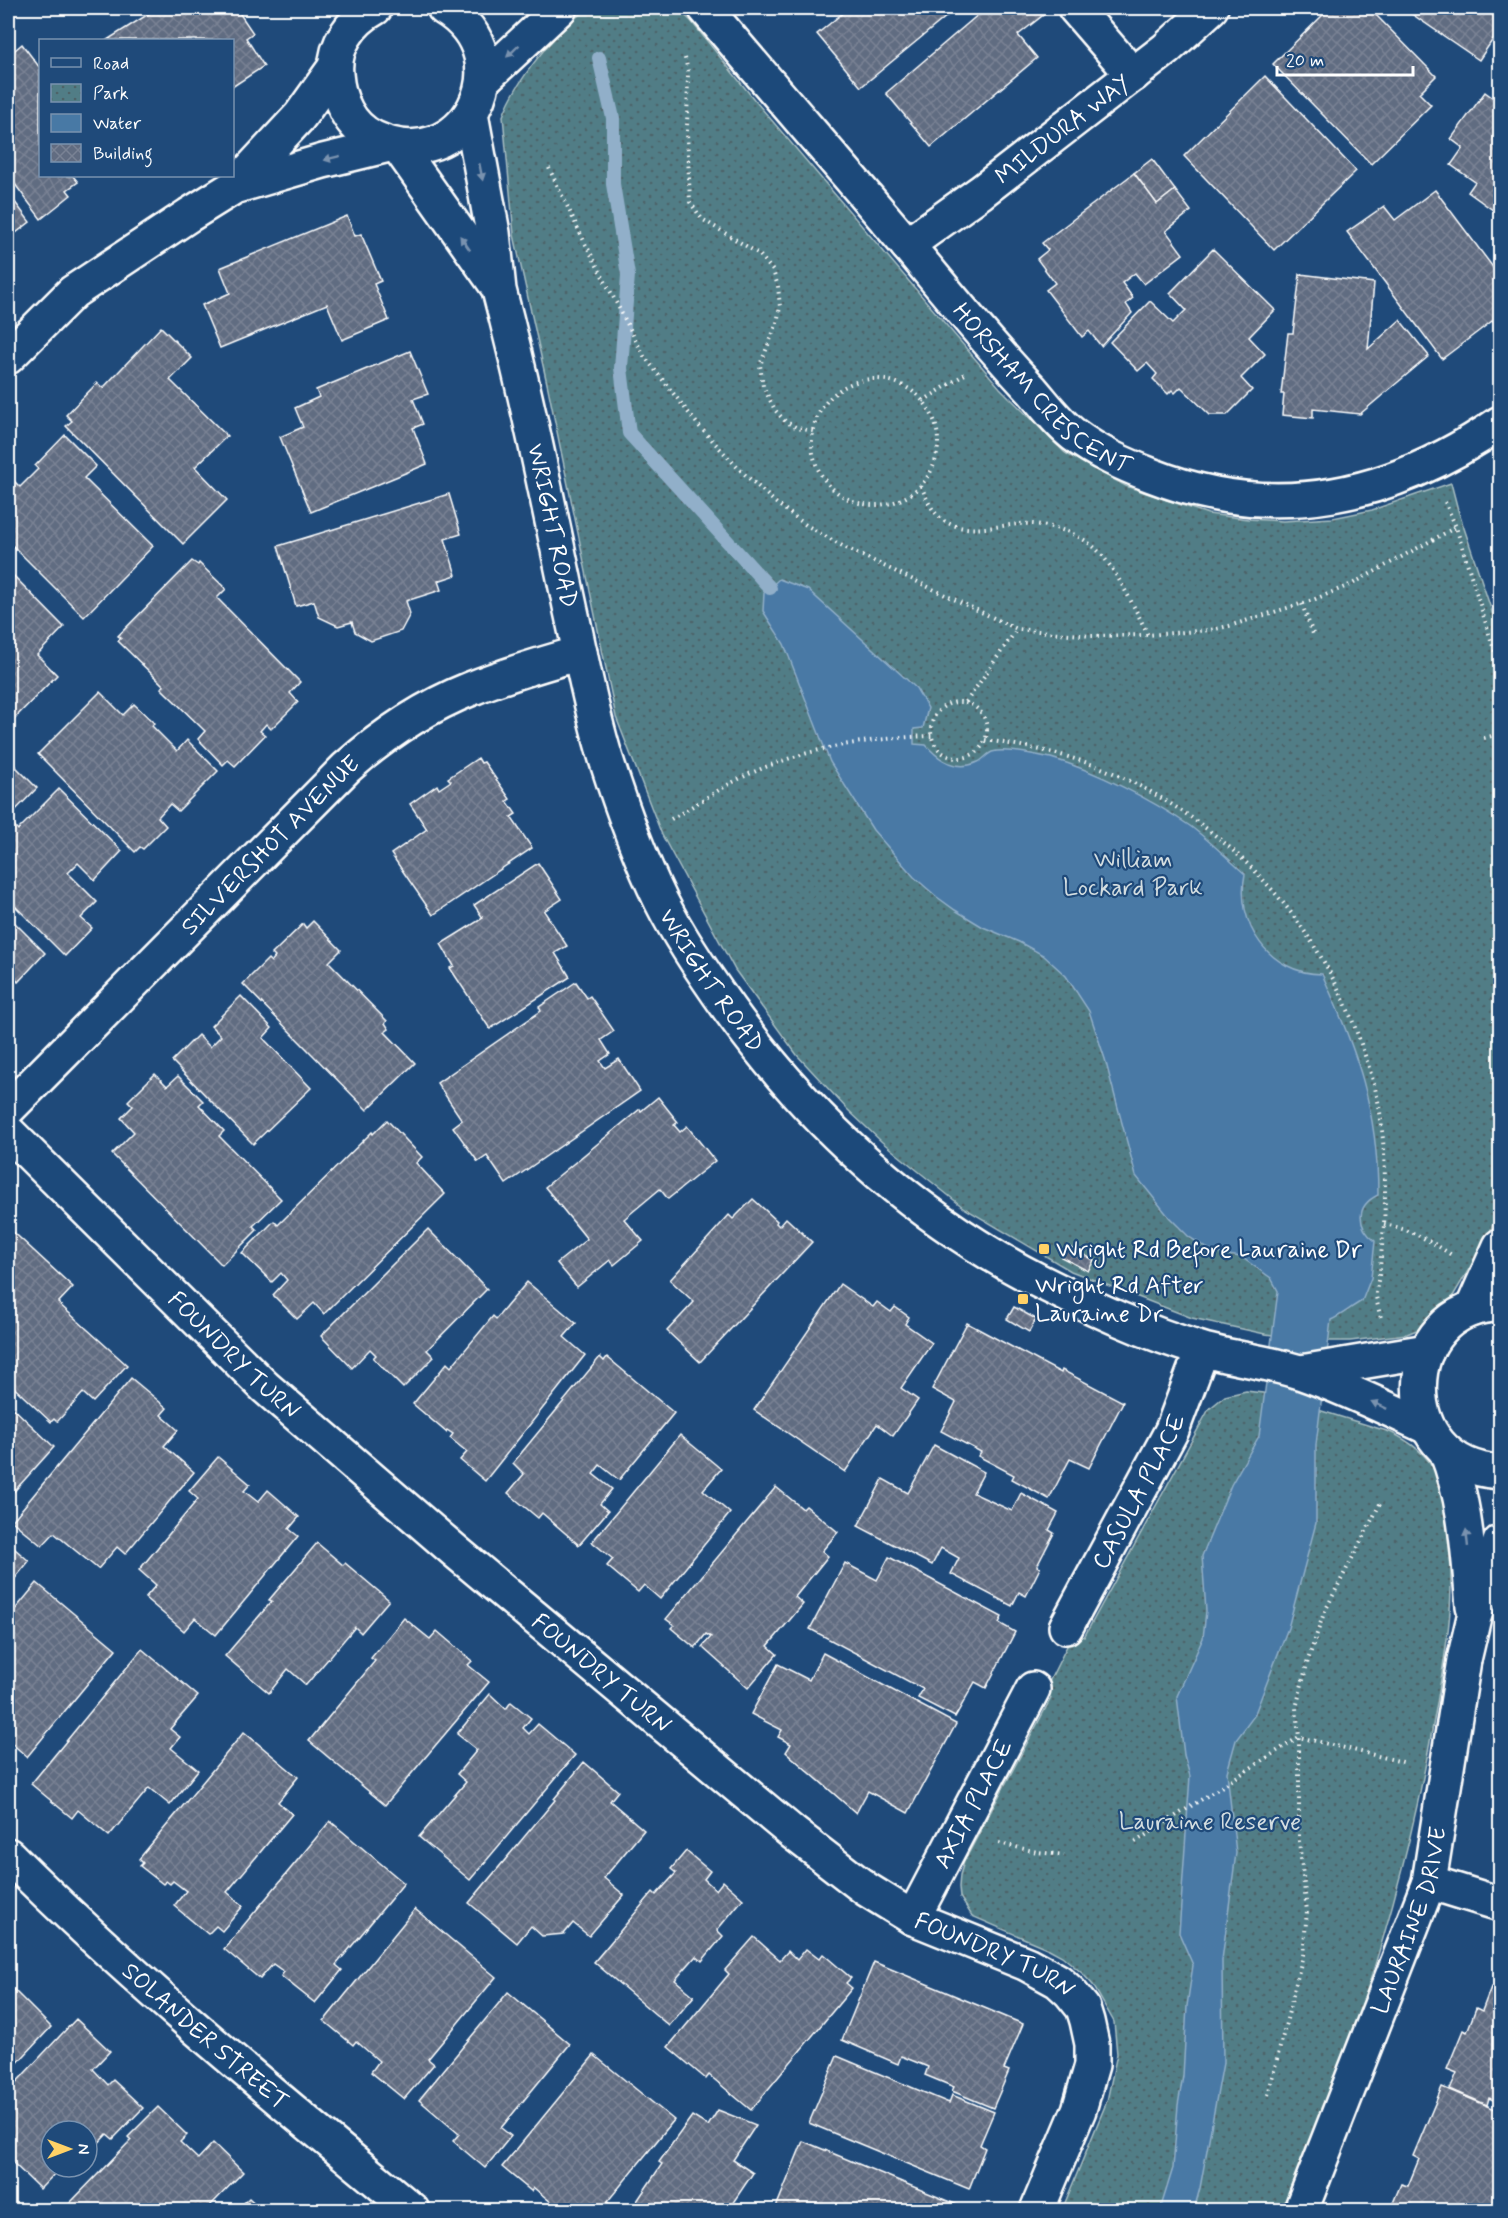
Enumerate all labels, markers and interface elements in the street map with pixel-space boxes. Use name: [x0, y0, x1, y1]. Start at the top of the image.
legend: [39, 39, 234, 177]
scale bar: [1277, 39, 1414, 77]
one-way arrow: [506, 44, 521, 58]
text: 20 m: [1286, 49, 1324, 73]
text: Road: [93, 52, 129, 76]
street label: MILDURA WAY: [989, 68, 1137, 192]
text: Park: [93, 82, 129, 106]
text: Water: [93, 112, 142, 136]
text: Building: [93, 142, 153, 168]
one-way arrow: [322, 154, 341, 164]
one-way arrow: [477, 163, 486, 182]
one-way arrow: [460, 235, 472, 250]
street label: HORSHAM CRESCENT: [945, 297, 1137, 482]
street label: WRIGHT ROAD: [519, 441, 584, 611]
street label: SILVERSHOT AVENUE: [175, 749, 367, 943]
park label: William Lockard Park: [1063, 845, 1203, 904]
street label: WRIGHT ROAD: [651, 904, 770, 1059]
place label: Wright Rd Before Lauraine Dr: [1056, 1235, 1363, 1268]
marker: Wright Rd Before Lauraine Dr: [1037, 1242, 1051, 1256]
place label: Wright Rd After Lauraine Dr: [1035, 1271, 1204, 1330]
street label: FOUNDRY TURN: [160, 1285, 306, 1428]
marker: Wright Rd After Lauraine Dr: [1016, 1292, 1030, 1306]
one-way arrow: [1371, 1400, 1388, 1409]
street label: CASULA PLACE: [1086, 1410, 1194, 1575]
one-way arrow: [1462, 1528, 1472, 1547]
street label: FOUNDRY TURN: [524, 1607, 677, 1742]
street label: AXIA PLACE: [928, 1734, 1021, 1874]
park label: Lauraine Reserve: [1119, 1807, 1301, 1838]
street label: LAURAINE DRIVE: [1365, 1825, 1455, 2019]
street label: FOUNDRY TURN: [910, 1906, 1080, 2005]
street label: SOLANDER STREET: [115, 1956, 295, 2118]
north arrow: [39, 2119, 99, 2179]
text: N: [72, 2144, 93, 2154]

